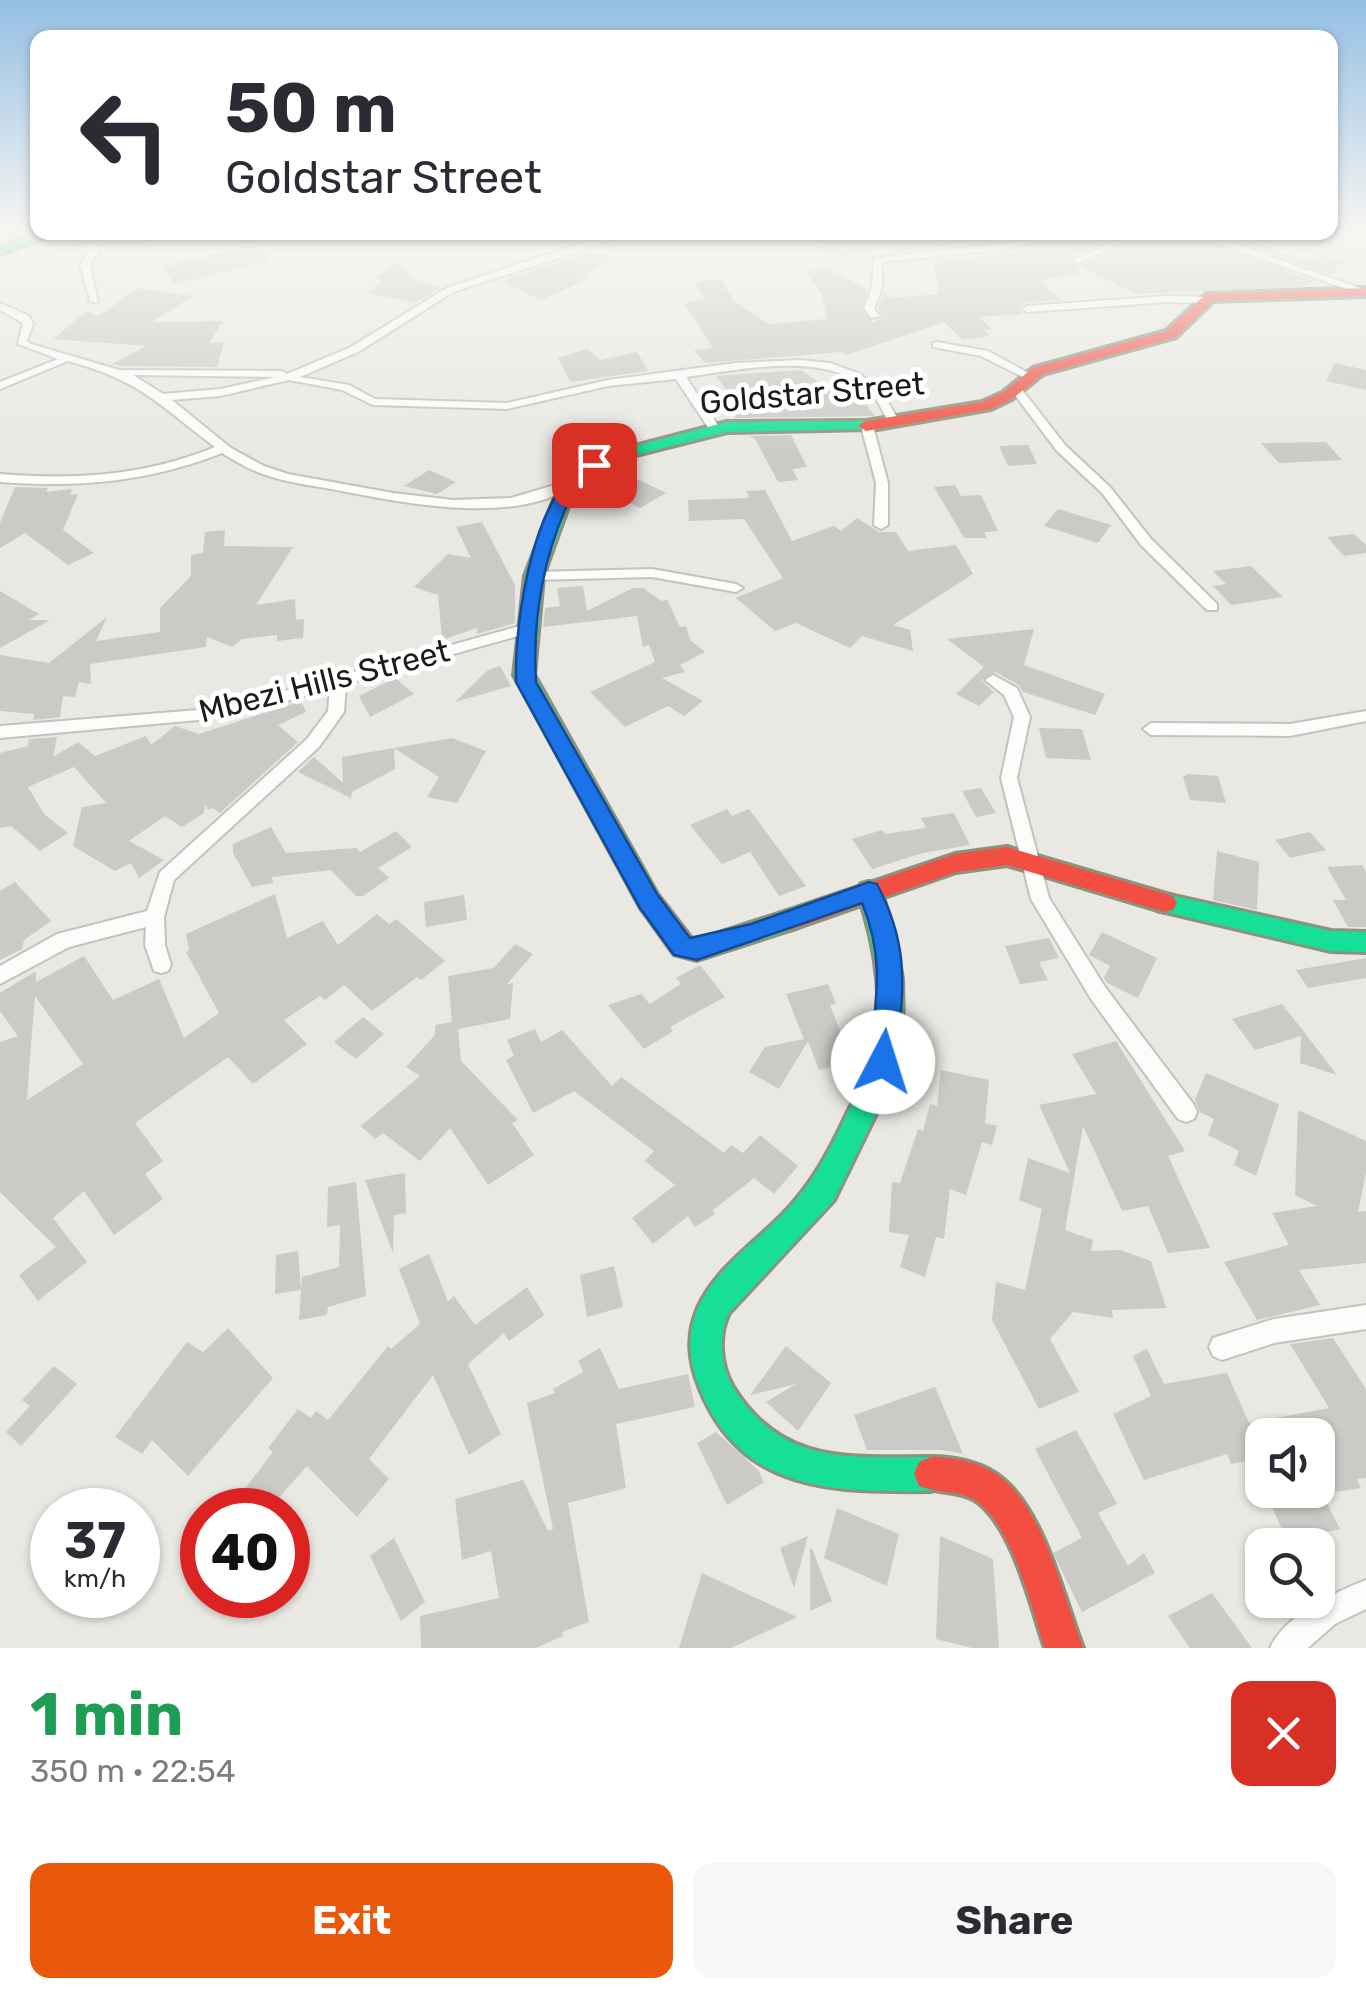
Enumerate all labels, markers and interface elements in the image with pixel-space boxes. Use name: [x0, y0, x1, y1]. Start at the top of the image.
text: 50 m: [225, 67, 397, 150]
icon: left: [60, 70, 190, 200]
text: Goldstar Street: [225, 151, 542, 204]
street label: Goldstar Street: [698, 364, 926, 422]
pin: [552, 423, 637, 508]
icon: arrive: [567, 438, 622, 493]
street label: Mbezi Hills Street: [195, 631, 453, 731]
position arrow: [831, 1010, 935, 1114]
map controls: [1245, 1418, 1335, 1618]
button: sound: [1245, 1418, 1335, 1508]
speed limit sign: 40: [180, 1488, 310, 1618]
text: 37: [64, 1511, 126, 1571]
button: search: [1245, 1528, 1335, 1618]
text: km/h: [64, 1564, 126, 1593]
text: 1 min: [30, 1679, 183, 1750]
button: close: [1231, 1681, 1336, 1786]
text: 350 m · 22:54: [30, 1752, 236, 1790]
button: Exit: [30, 1863, 673, 1978]
button: Share: [693, 1863, 1336, 1978]

